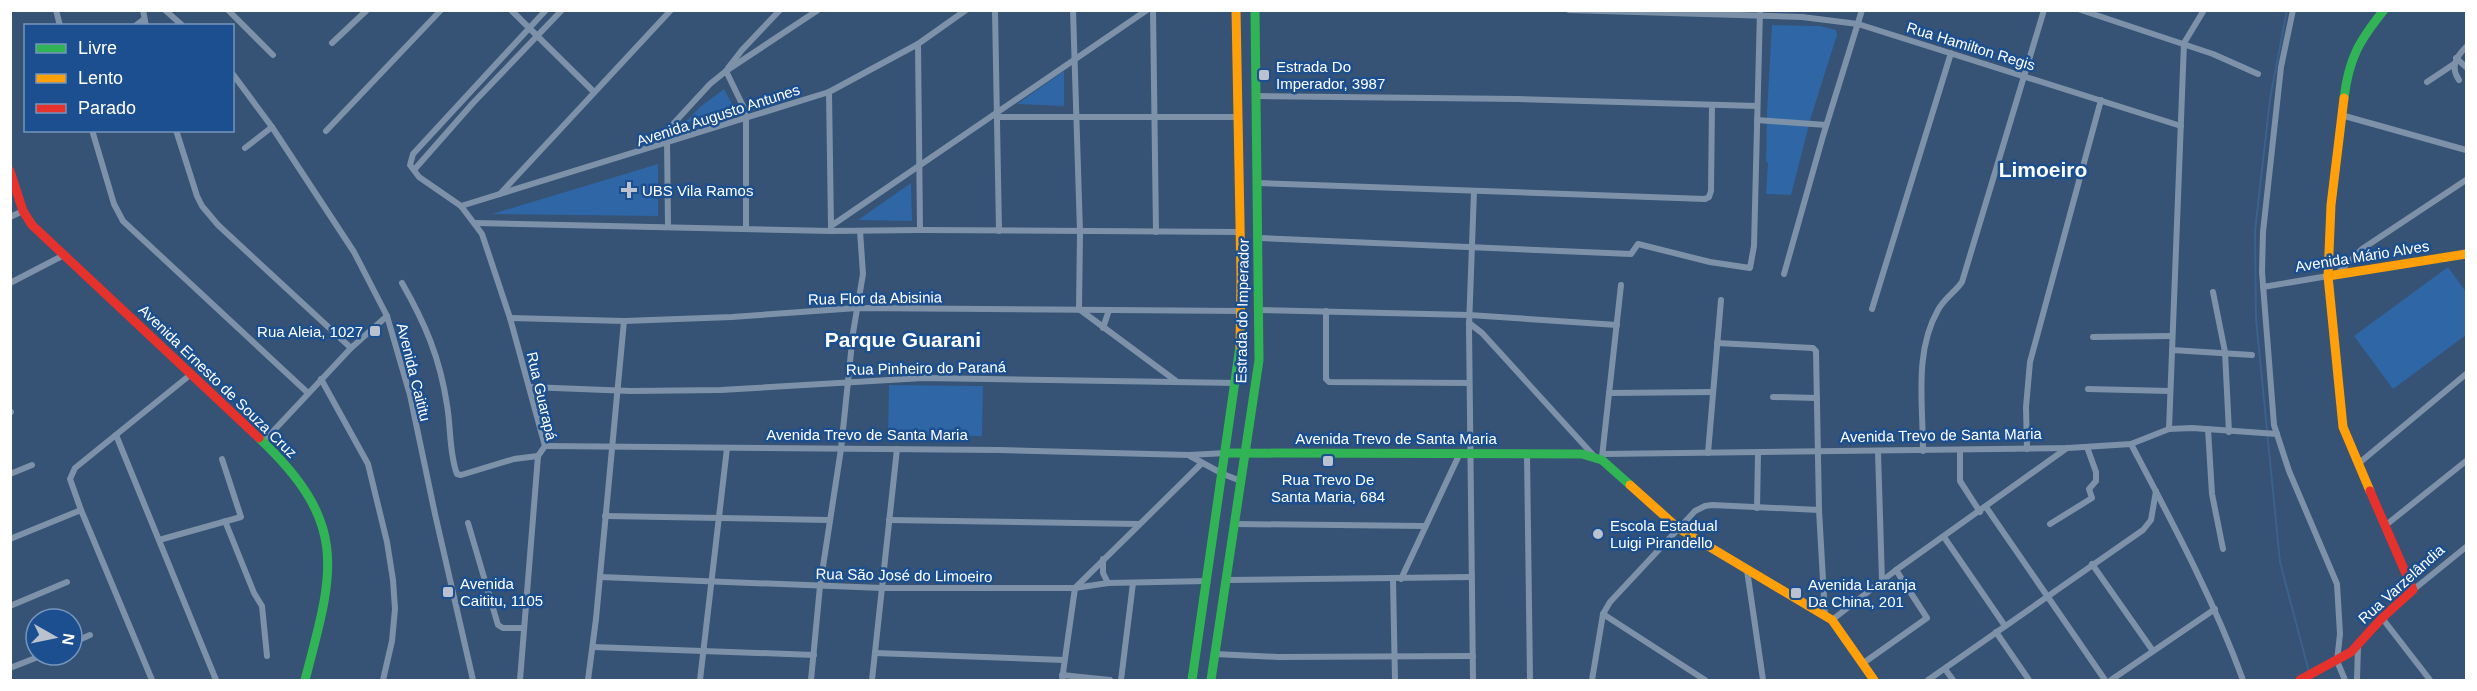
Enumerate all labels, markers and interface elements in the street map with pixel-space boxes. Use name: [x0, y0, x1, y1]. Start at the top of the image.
street label: Rua Hamilton Regis: [1905, 18, 2037, 74]
legend: [24, 24, 234, 132]
text: Livre: [78, 38, 117, 58]
place label: Estrada Do Imperador, 3987: [1276, 58, 1385, 92]
text: Lento: [78, 68, 123, 88]
marker: Estrada Do Imperador, 3987: [1257, 68, 1271, 82]
street label: Avenida Augusto Antunes: [634, 81, 802, 149]
text: Parado: [78, 98, 136, 118]
district label: Limoeiro: [1999, 158, 2087, 181]
marker: UBS Vila Ramos: [620, 181, 638, 199]
place label: UBS Vila Ramos: [642, 182, 753, 199]
street label: Avenida Mário Alves: [2294, 237, 2430, 275]
street label: Estrada do Imperador: [1232, 238, 1252, 384]
street label: Rua Flor da Abisinia: [808, 288, 943, 308]
street label: Avenida Ernesto de Souza Cruz: [135, 301, 301, 461]
street label: Avenida Caititu: [394, 321, 434, 423]
place label: Rua Aleia, 1027: [257, 323, 363, 340]
marker: Rua Aleia, 1027: [368, 324, 382, 338]
district label: Parque Guarani: [825, 328, 981, 351]
street label: Rua Guarapá: [524, 350, 561, 442]
street label: Rua Pinheiro do Paraná: [846, 358, 1007, 378]
street label: Avenida Trevo de Santa Maria: [1840, 425, 2043, 445]
street label: Avenida Trevo de Santa Maria: [766, 426, 968, 443]
street label: Avenida Trevo de Santa Maria: [1295, 430, 1497, 447]
marker: Rua Trevo De Santa Maria, 684: [1321, 454, 1335, 468]
place label: Rua Trevo De Santa Maria, 684: [1271, 471, 1385, 505]
place label: Escola Estadual Luigi Pirandello: [1610, 517, 1718, 551]
marker: Escola Estadual Luigi Pirandello: [1591, 527, 1605, 541]
street label: Rua Varzelândia: [2355, 541, 2448, 627]
street label: Rua São José do Limoeiro: [815, 565, 993, 585]
place label: Avenida Caititu, 1105: [460, 575, 543, 609]
place label: Avenida Laranja Da China, 201: [1808, 576, 1917, 610]
marker: Avenida Caititu, 1105: [441, 585, 455, 599]
marker: Avenida Laranja Da China, 201: [1789, 586, 1803, 600]
north arrow: [24, 607, 84, 667]
text: N: [59, 632, 78, 646]

